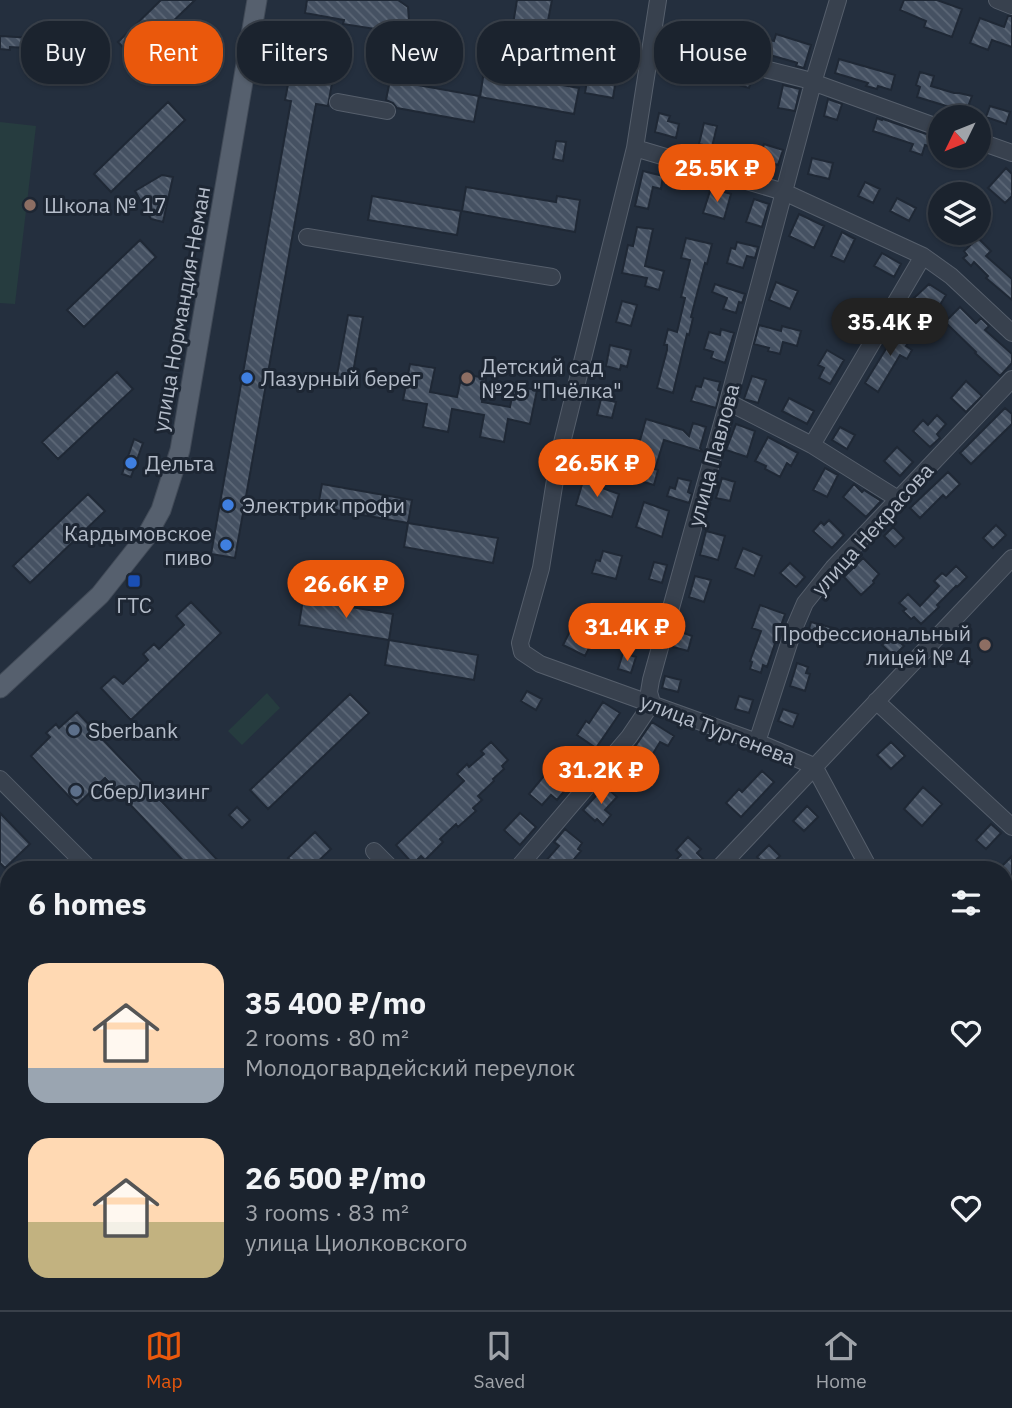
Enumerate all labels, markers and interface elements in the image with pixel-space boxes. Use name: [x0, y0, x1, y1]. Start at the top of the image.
chip: Buy: [21, 21, 110, 84]
chip: Rent: [124, 21, 223, 84]
chip: Filters: [237, 21, 352, 84]
chip: New: [366, 21, 463, 84]
chip: Apartment: [477, 21, 640, 84]
chip: House: [654, 21, 771, 84]
north arrow: [928, 105, 990, 168]
map controls: [928, 105, 991, 245]
pin: 25.5K ₽: [652, 144, 782, 204]
text: 25.5K ₽: [674, 152, 760, 182]
button: layers: [928, 182, 991, 245]
street label: улица Нормандия-Неман: [146, 184, 216, 434]
place label: Школа № 17: [44, 191, 167, 219]
marker: Школа № 17: [22, 197, 38, 213]
pin: 35.4K ₽: [825, 298, 955, 358]
text: 35.4K ₽: [847, 306, 933, 336]
place label: Детский сад №25 "Пчёлка": [481, 352, 622, 404]
place label: Лазурный берег: [261, 364, 421, 392]
marker: Лазурный берег: [239, 370, 255, 386]
marker: Детский сад №25 "Пчёлка": [459, 370, 475, 386]
street label: улица Павлова: [680, 380, 746, 530]
pin: 26.5K ₽: [532, 440, 662, 499]
text: 26.5K ₽: [554, 447, 640, 477]
place label: Дельта: [145, 449, 214, 477]
marker: Дельта: [123, 455, 139, 471]
street label: улица Некрасова: [805, 457, 939, 601]
place label: Электрик профи: [242, 491, 405, 519]
marker: Электрик профи: [220, 497, 236, 513]
place label: Кардымовское пиво: [64, 519, 212, 571]
marker: Кардымовское пиво: [218, 537, 234, 553]
pin: 26.6K ₽: [281, 560, 411, 620]
text: 26.6K ₽: [303, 568, 389, 598]
marker: ГТС: [126, 573, 142, 589]
place label: ГТС: [116, 591, 152, 619]
pin: 31.4K ₽: [562, 604, 692, 663]
text: 31.4K ₽: [584, 611, 670, 641]
place label: Профессиональный лицей № 4: [774, 619, 971, 671]
marker: Профессиональный лицей № 4: [977, 637, 993, 653]
street label: улица Тургенева: [636, 687, 800, 771]
place label: Sberbank: [88, 716, 178, 744]
marker: Sberbank: [66, 722, 82, 738]
pin: 31.2K ₽: [536, 746, 666, 806]
text: 31.2K ₽: [558, 754, 644, 784]
place label: СберЛизинг: [90, 777, 210, 805]
marker: СберЛизинг: [68, 783, 84, 799]
text: 6 homes: [28, 884, 147, 923]
icon: filters: [947, 884, 985, 922]
text: 35 400 ₽/mo: [245, 983, 426, 1022]
icon: home: [84, 991, 168, 1075]
icon: heart: [947, 1014, 985, 1052]
text: 2 rooms · 80 m²: [245, 1022, 409, 1052]
text: Молодогвардейский переулок: [245, 1052, 575, 1082]
text: 26 500 ₽/mo: [245, 1158, 426, 1197]
icon: home: [84, 1166, 168, 1250]
icon: heart: [947, 1189, 985, 1227]
text: 3 rooms · 83 m²: [245, 1197, 409, 1227]
text: улица Циолковского: [245, 1227, 467, 1257]
tab: Map: [145, 1327, 183, 1393]
tab: Saved: [474, 1327, 525, 1393]
tab: Home: [816, 1327, 867, 1393]

